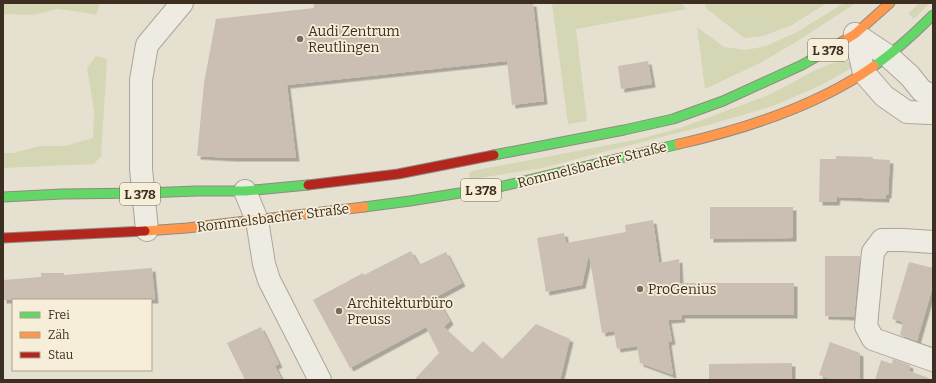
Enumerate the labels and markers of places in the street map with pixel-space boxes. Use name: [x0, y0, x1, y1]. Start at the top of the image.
place label: Audi Zentrum Reutlingen: [308, 23, 400, 56]
marker: Audi Zentrum Reutlingen: [295, 34, 305, 44]
place label: ProGenius: [648, 281, 716, 298]
marker: ProGenius: [635, 284, 645, 294]
place label: Architekturbüro Preuss: [347, 295, 453, 328]
marker: Architekturbüro Preuss: [334, 306, 344, 316]

